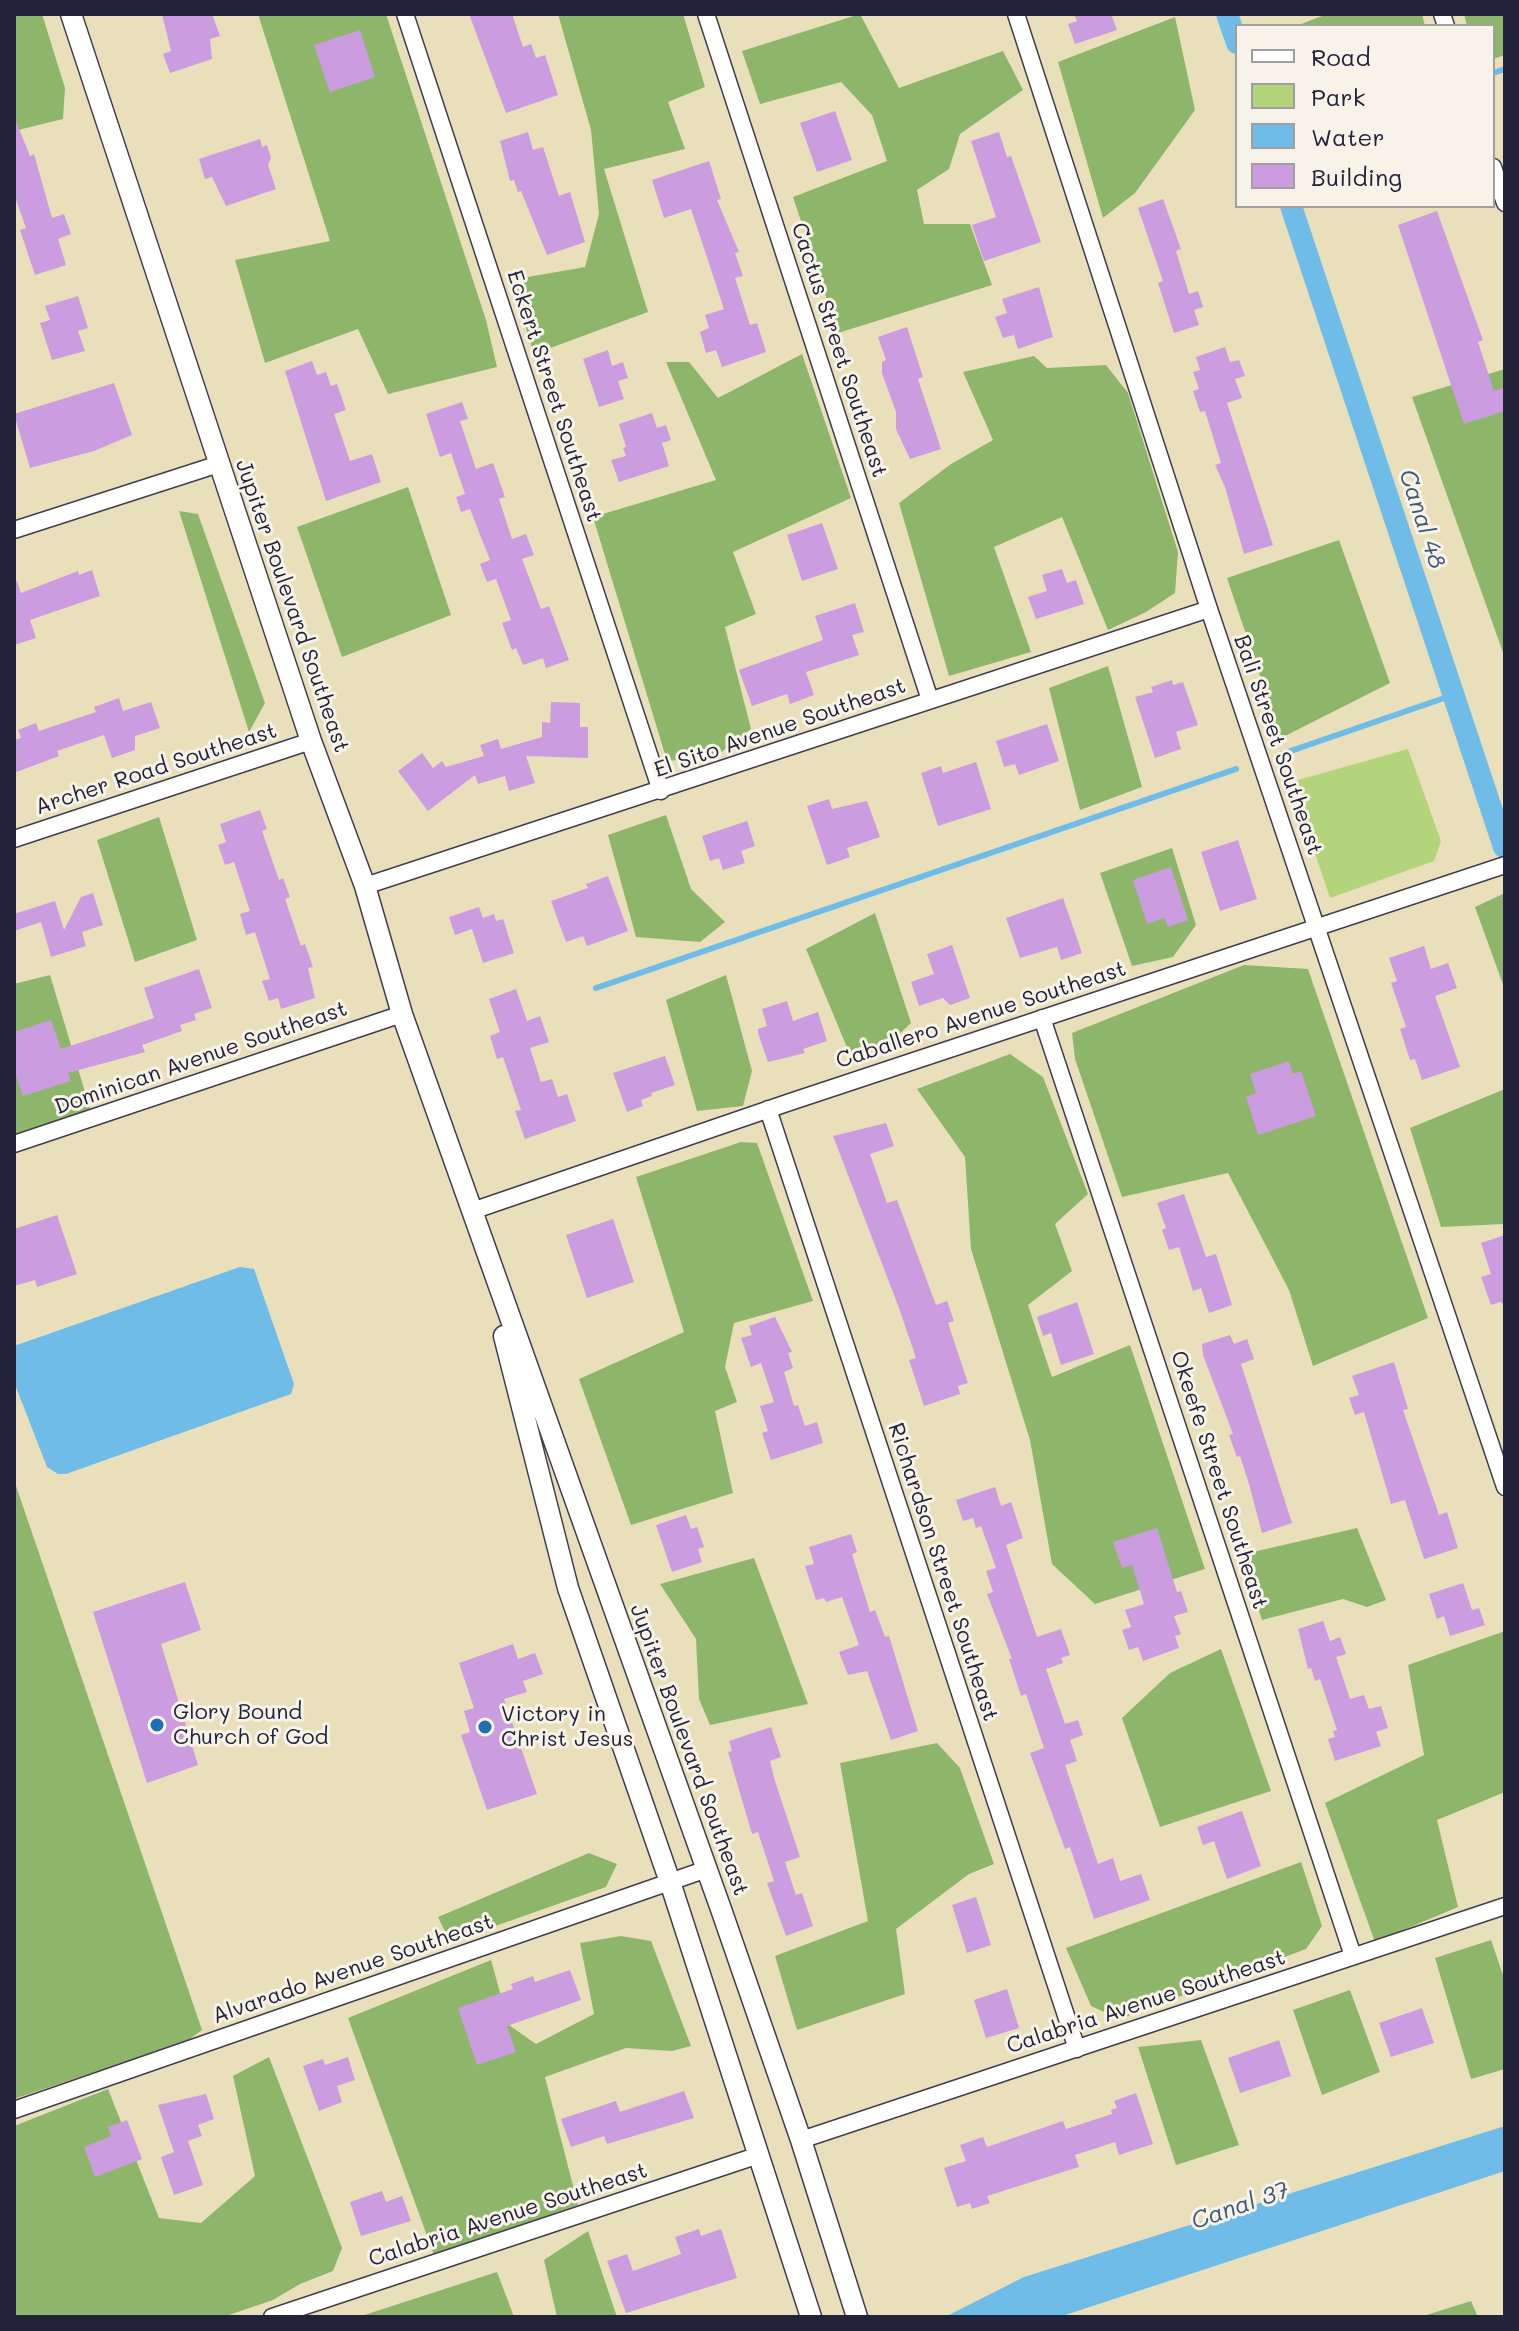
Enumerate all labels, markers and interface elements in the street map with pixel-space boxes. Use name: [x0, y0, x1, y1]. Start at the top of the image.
legend: [1235, 24, 1495, 208]
text: Road: [1311, 41, 1371, 72]
text: Park: [1311, 81, 1365, 112]
text: Water: [1311, 121, 1385, 152]
text: Building: [1311, 161, 1402, 192]
street label: Cactus Street Southeast: [785, 219, 893, 481]
street label: Eckert Street Southeast: [501, 267, 607, 525]
street label: Jupiter Boulevard Southeast: [229, 456, 355, 756]
water label: Canal 48: [1392, 466, 1452, 572]
street label: Bali Street Southeast: [1228, 632, 1328, 858]
street label: El Sito Avenue Southeast: [651, 672, 909, 784]
street label: Archer Road Southeast: [32, 717, 280, 821]
street label: Caballero Avenue Southeast: [833, 956, 1129, 1074]
street label: Dominican Avenue Southeast: [51, 995, 351, 1121]
street label: Okeefe Street Southeast: [1165, 1348, 1273, 1612]
street label: Richardson Street Southeast: [882, 1419, 1004, 1725]
street label: Jupiter Boulevard Southeast: [624, 1601, 754, 1899]
place label: Glory Bound Church of God: [173, 1699, 329, 1750]
place label: Victory in Christ Jesus: [501, 1701, 633, 1752]
marker: Glory Bound Church of God: [148, 1716, 166, 1734]
marker: Victory in Christ Jesus: [476, 1718, 494, 1736]
street label: Alvarado Avenue Southeast: [209, 1908, 497, 2030]
street label: Calabria Avenue Southeast: [1003, 1944, 1289, 2060]
street label: Calabria Avenue Southeast: [365, 2157, 651, 2273]
water label: Canal 37: [1187, 2176, 1293, 2236]

